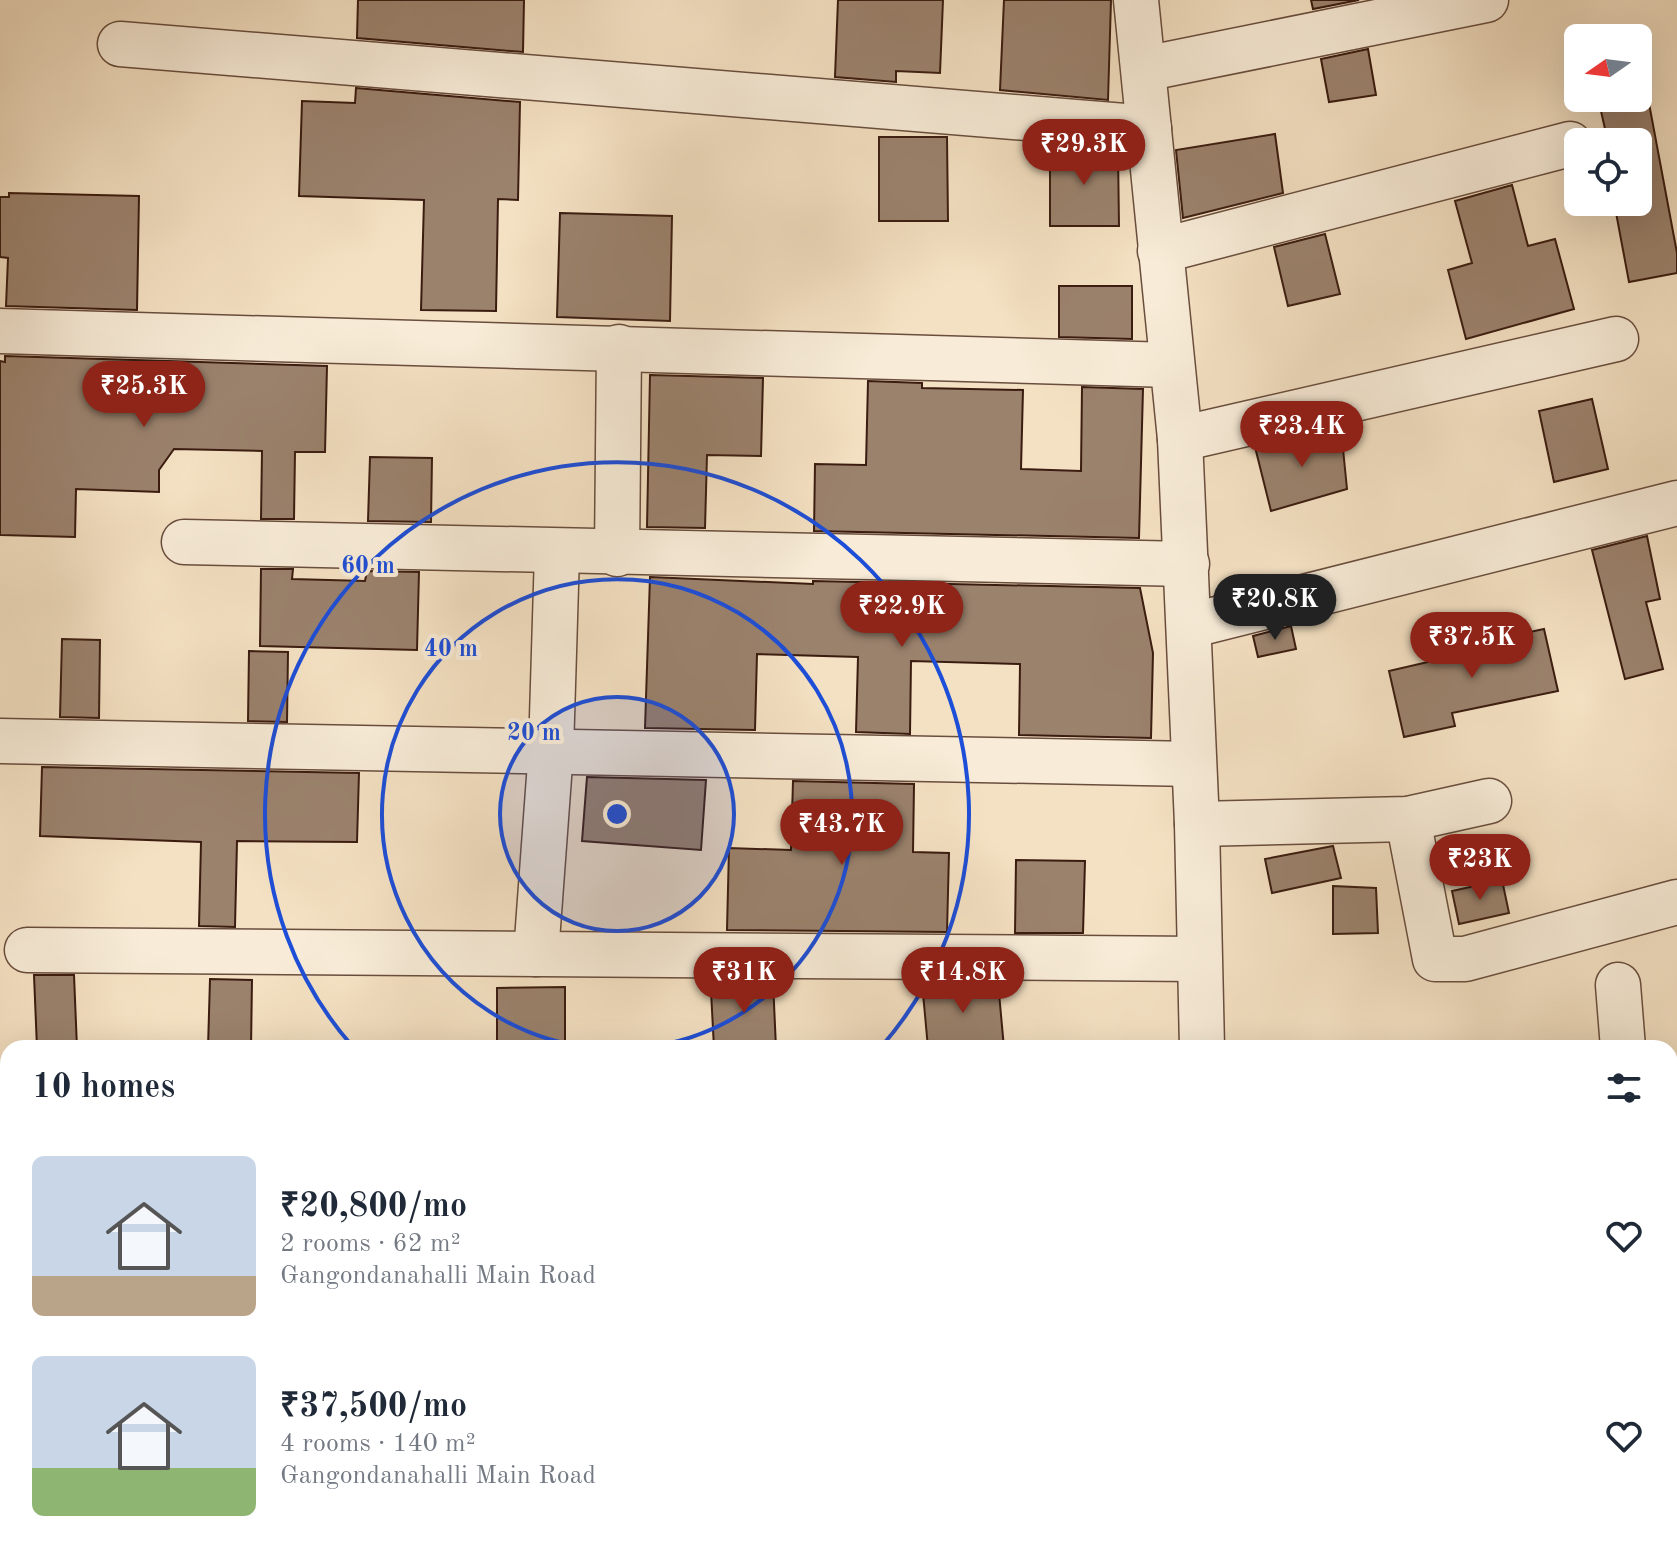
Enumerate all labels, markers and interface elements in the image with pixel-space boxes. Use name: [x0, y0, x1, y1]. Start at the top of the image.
north arrow: [1564, 24, 1652, 112]
map controls: [1564, 24, 1652, 216]
pin: ₹29.3K: [1019, 119, 1149, 187]
button: locate: [1564, 128, 1652, 216]
text: ₹29.3K: [1040, 132, 1128, 158]
pin: ₹25.3K: [79, 361, 209, 429]
text: ₹25.3K: [100, 374, 188, 400]
pin: ₹23.4K: [1237, 401, 1367, 469]
text: ₹23.4K: [1258, 414, 1346, 440]
text: 60 m: [341, 555, 395, 579]
pin: ₹20.8K: [1210, 574, 1340, 642]
pin: ₹22.9K: [837, 581, 967, 649]
text: ₹20.8K: [1231, 587, 1319, 613]
text: ₹22.9K: [858, 594, 946, 620]
pin: ₹37.5K: [1407, 612, 1537, 680]
text: ₹37.5K: [1428, 625, 1516, 651]
text: 40 m: [424, 638, 478, 662]
text: 20 m: [507, 722, 561, 746]
pin: ₹43.7K: [777, 799, 907, 867]
centre of rings: [603, 800, 631, 828]
text: ₹43.7K: [798, 812, 886, 838]
pin: ₹23K: [1433, 834, 1527, 902]
text: ₹23K: [1447, 847, 1513, 873]
pin: ₹31K: [697, 947, 791, 1015]
pin: ₹14.8K: [898, 947, 1028, 1015]
text: ₹31K: [711, 960, 777, 986]
text: ₹14.8K: [919, 960, 1007, 986]
icon: filters: [1602, 1066, 1646, 1110]
text: 10 homes: [32, 1071, 175, 1105]
icon: home: [96, 1188, 192, 1284]
text: ₹20,800/mo: [280, 1190, 467, 1224]
icon: heart: [1602, 1214, 1646, 1258]
text: 2 rooms · 62 m²: [280, 1231, 461, 1257]
text: Gangondanahalli Main Road: [280, 1263, 596, 1289]
icon: home: [96, 1388, 192, 1484]
text: ₹37,500/mo: [280, 1390, 467, 1424]
icon: heart: [1602, 1414, 1646, 1458]
text: 4 rooms · 140 m²: [280, 1431, 476, 1457]
text: Gangondanahalli Main Road: [280, 1463, 596, 1489]

